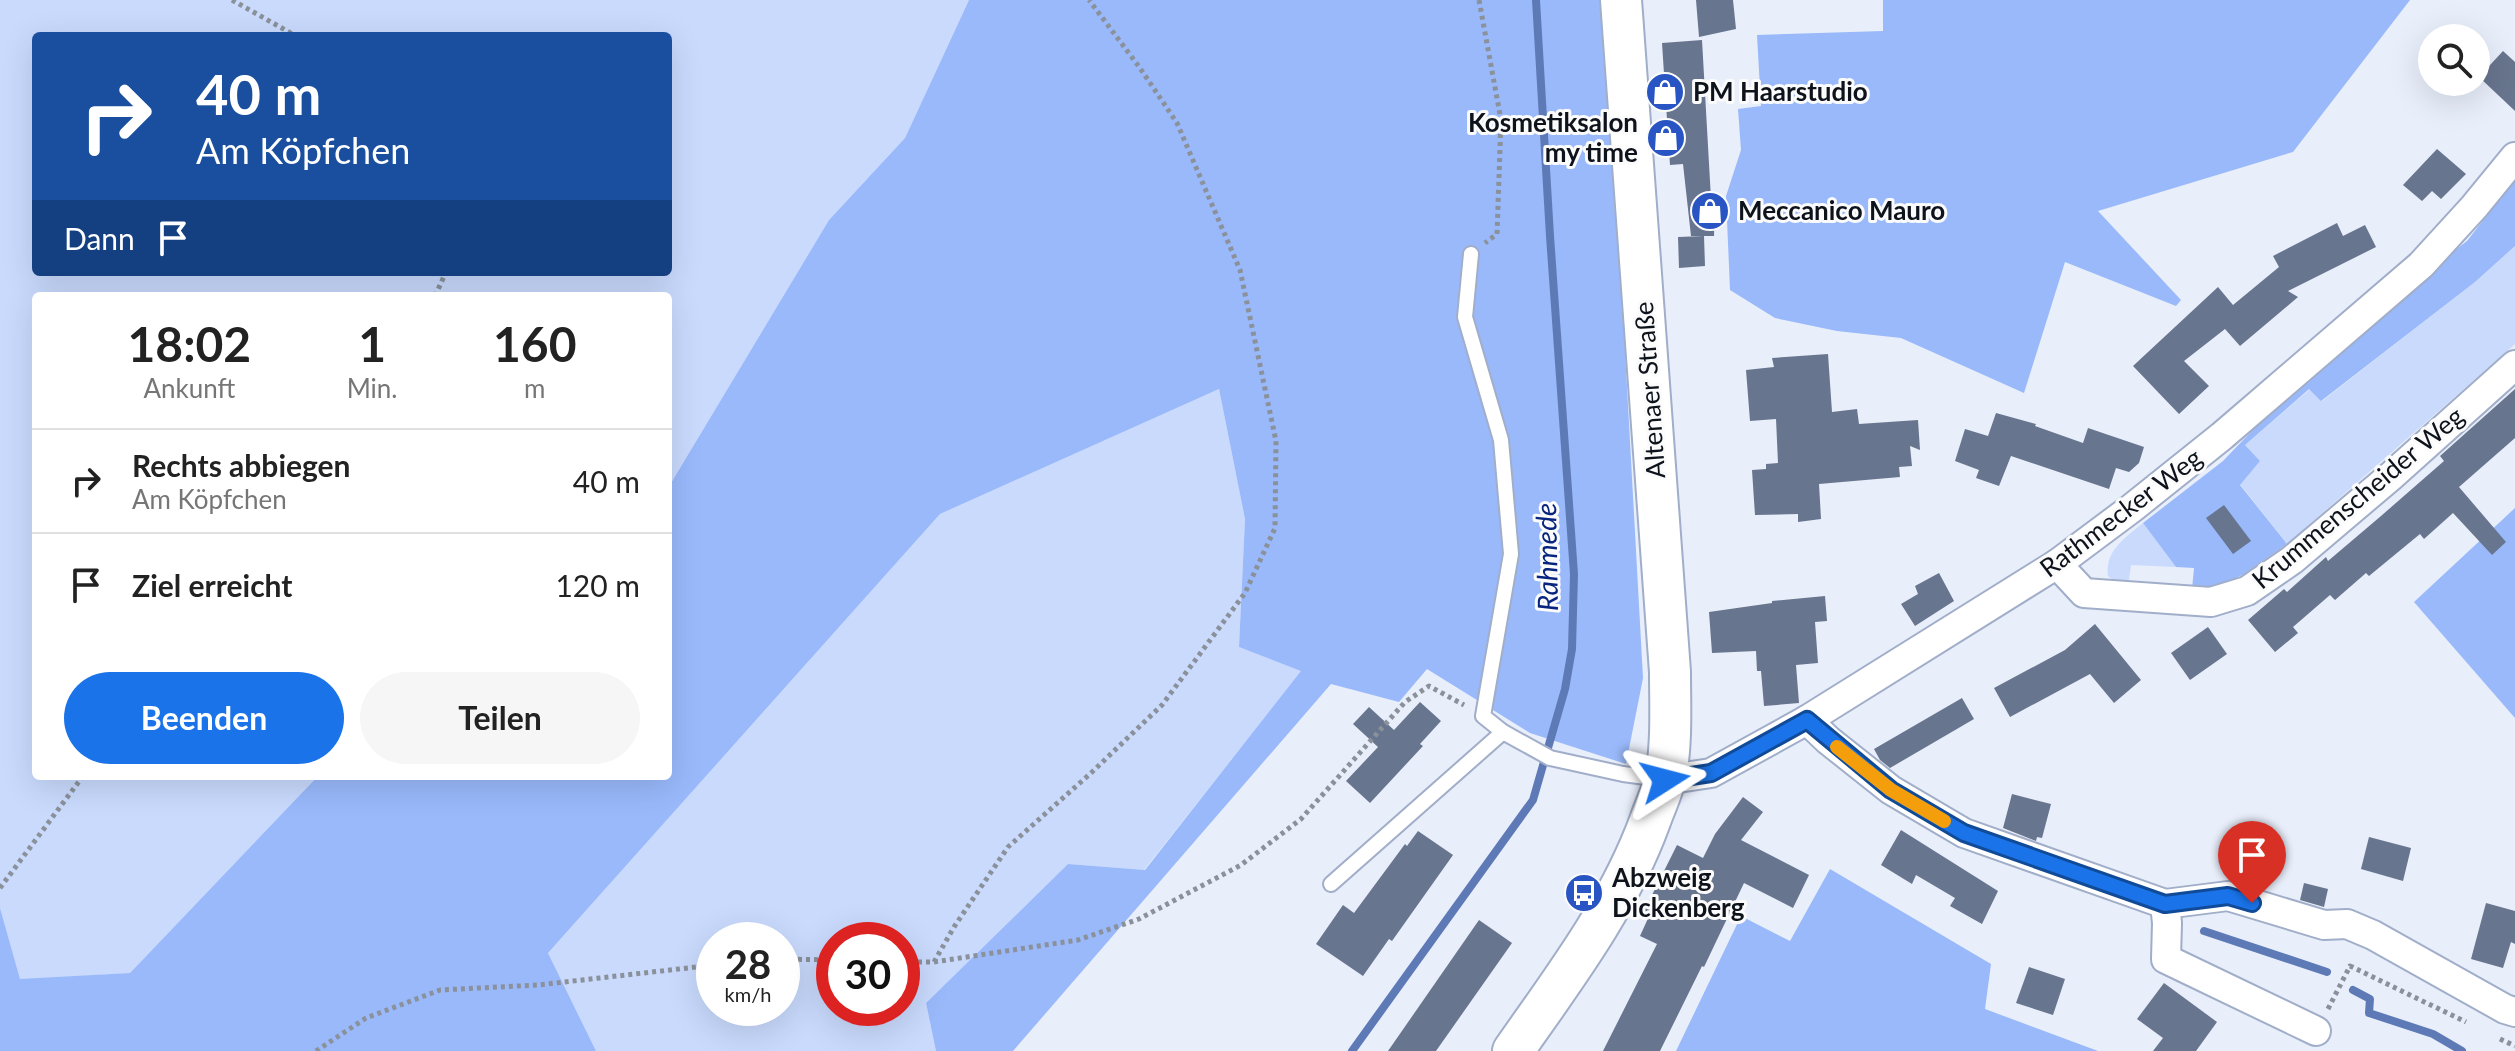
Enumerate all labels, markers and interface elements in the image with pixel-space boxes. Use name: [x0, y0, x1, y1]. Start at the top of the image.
map controls: [2418, 24, 2490, 96]
button: search: [2418, 24, 2490, 96]
text: 40 m: [196, 60, 321, 127]
icon: right: [64, 64, 168, 168]
shop icon: PM Haarstudio: [1644, 71, 1686, 113]
place label: PM Haarstudio: [1693, 75, 1868, 107]
place label: Kosmetiksalon my time: [1468, 106, 1638, 168]
shop icon: Kosmetiksalon my time: [1645, 117, 1687, 159]
text: Am Köpfchen: [196, 128, 410, 172]
shop icon: Meccanico Mauro: [1689, 190, 1731, 232]
place label: Meccanico Mauro: [1738, 194, 1945, 226]
icon: arrive: [151, 216, 195, 260]
text: Dann: [64, 220, 135, 256]
street label: Altenaer Straße: [1627, 301, 1671, 480]
text: 18:02: [127, 315, 251, 372]
text: 1: [358, 315, 386, 372]
text: 160: [493, 315, 577, 372]
text: Ankunft: [143, 372, 235, 404]
text: Min.: [347, 372, 398, 404]
text: m: [524, 372, 545, 404]
street label: Krummenscheider Weg: [2245, 399, 2470, 595]
street label: Rathmecker Weg: [2033, 441, 2208, 583]
text: Rechts abbiegen: [132, 447, 351, 483]
icon: right: [64, 459, 108, 503]
text: 40 m: [573, 463, 640, 499]
text: Am Köpfchen: [132, 483, 287, 515]
water label: Rahmede: [1528, 502, 1564, 612]
icon: arrive: [64, 563, 108, 607]
text: Ziel erreicht: [132, 567, 292, 603]
text: 120 m: [555, 567, 640, 603]
button: Beenden: [64, 672, 344, 764]
button: Teilen: [360, 672, 640, 764]
position arrow: [1623, 738, 1707, 822]
pin: [2218, 821, 2286, 903]
icon: arrive: [2230, 833, 2274, 877]
place label: Abzweig Dickenberg: [1611, 861, 1745, 923]
bus stop icon: Abzweig Dickenberg: [1563, 872, 1605, 914]
speed limit sign: 30: [816, 922, 920, 1026]
text: 28: [725, 940, 771, 988]
text: km/h: [725, 982, 771, 1006]

